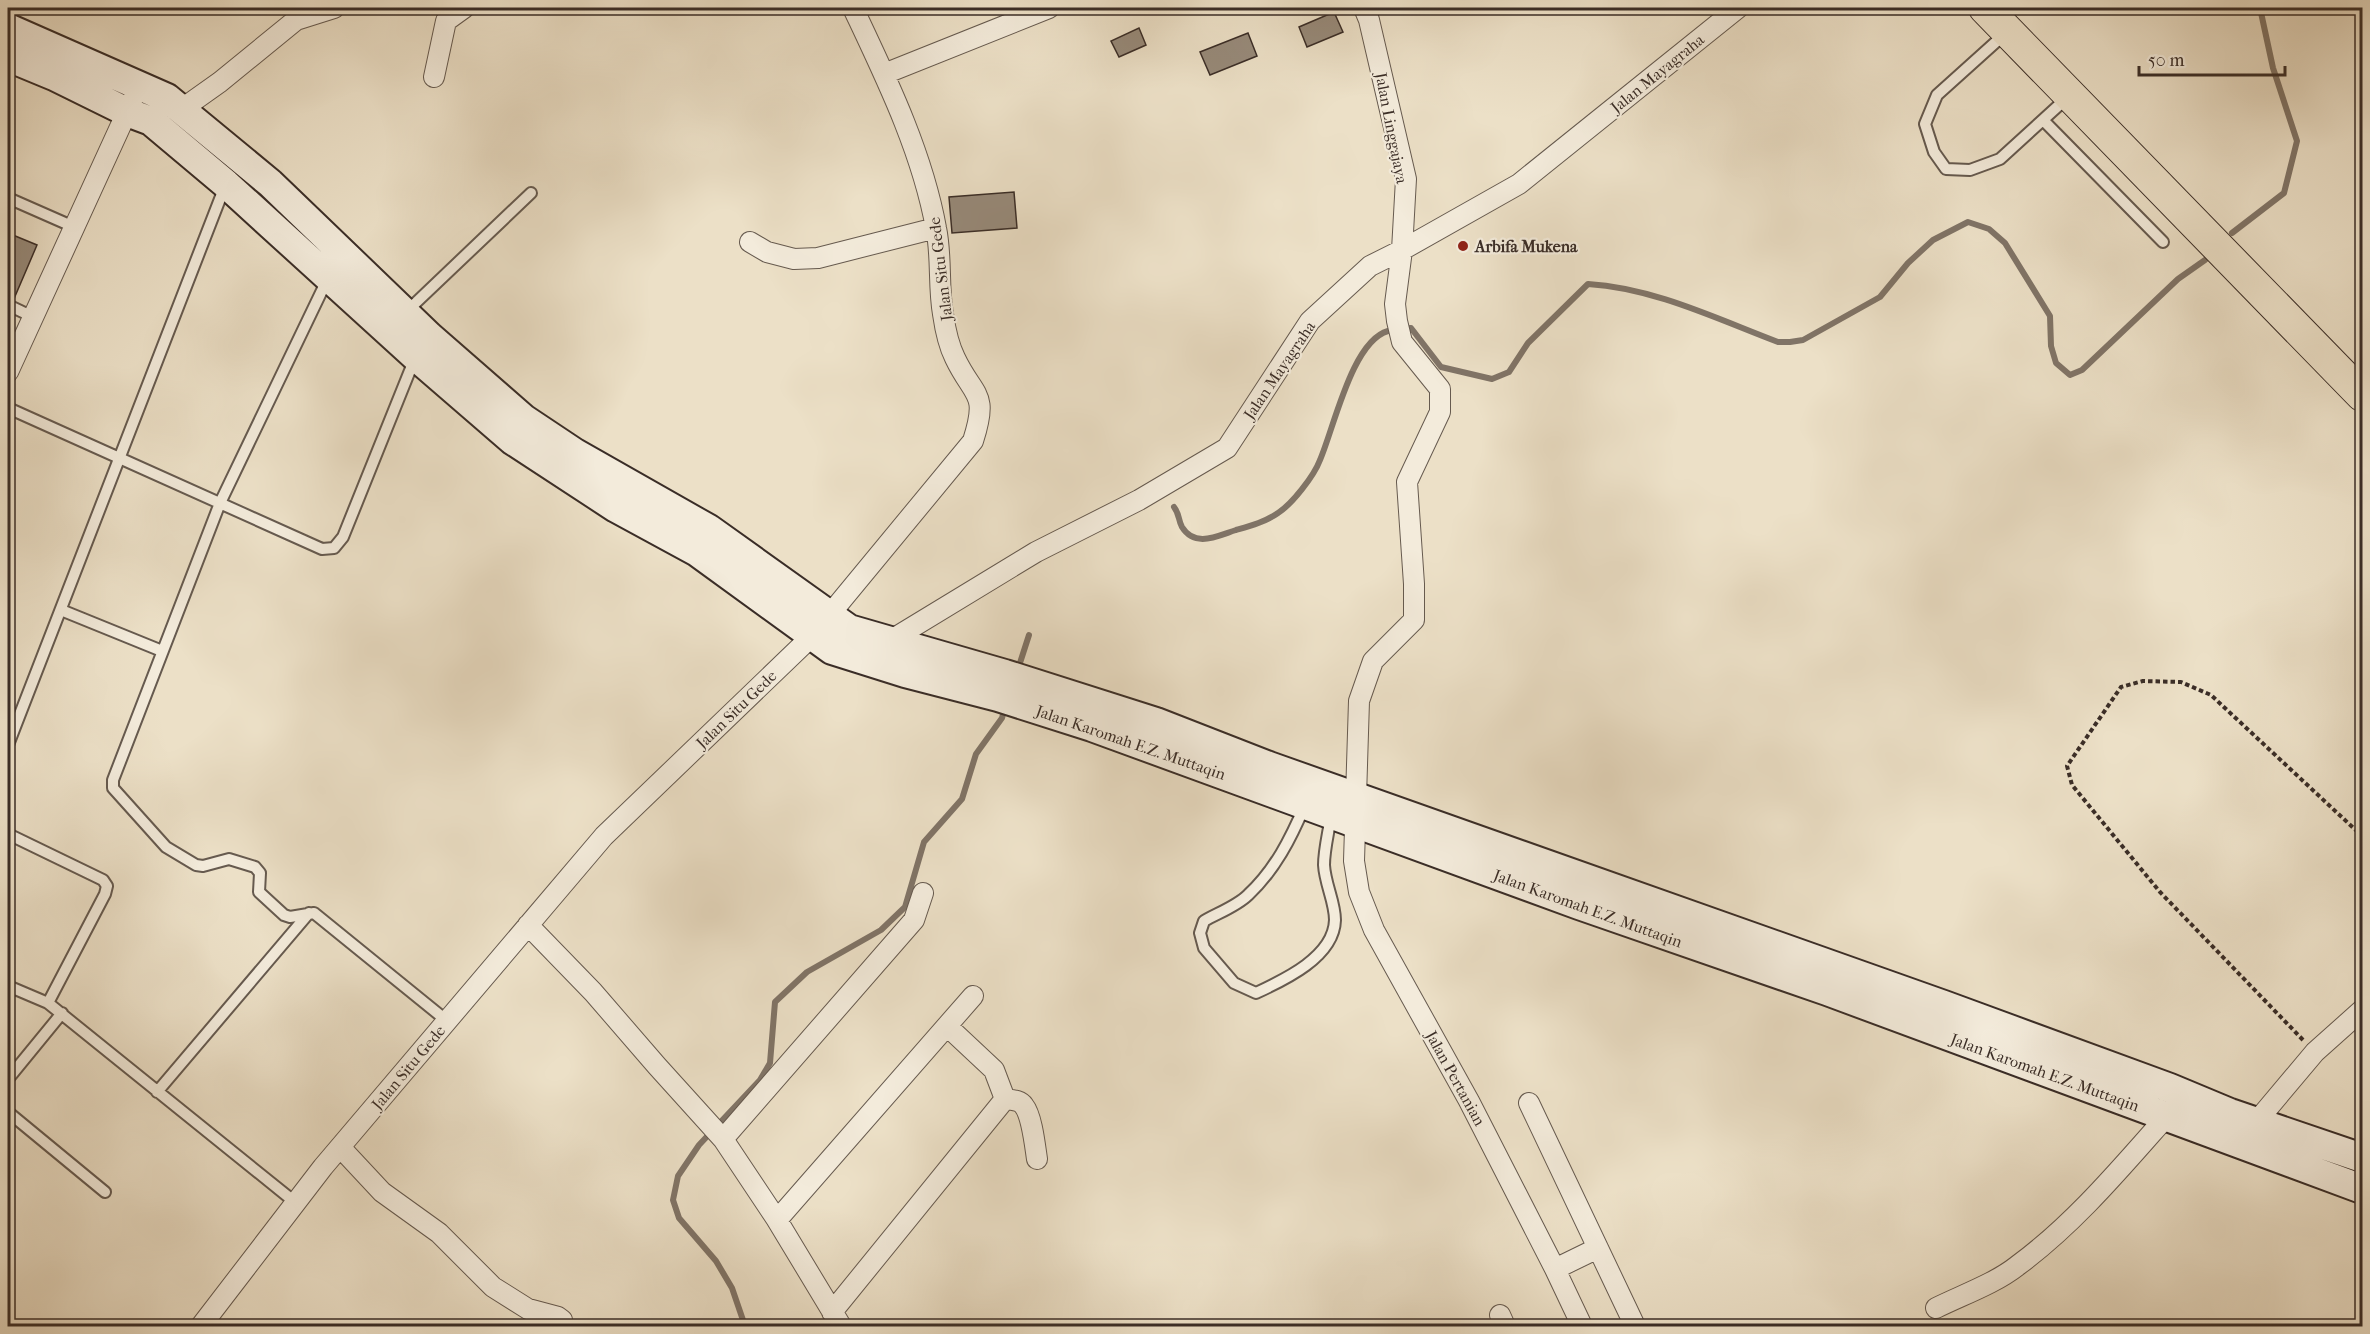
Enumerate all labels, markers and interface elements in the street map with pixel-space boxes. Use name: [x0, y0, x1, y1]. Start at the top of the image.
street label: Jalan Mayagraha: [1605, 30, 1708, 118]
scale bar: [2139, 39, 2284, 77]
text: 50 m: [2148, 50, 2185, 71]
street label: Jalan Linggajaya: [1371, 69, 1412, 186]
street label: Jalan Situ Gede: [925, 216, 957, 324]
place label: Arbifa Mukena: [1474, 237, 1578, 256]
marker: Arbifa Mukena: [1456, 239, 1470, 253]
street label: Jalan Mayagraha: [1238, 317, 1320, 425]
street label: Jalan Situ Gede: [691, 666, 781, 754]
street label: Jalan Karomah E.Z. Muttaqin: [1032, 700, 1229, 784]
street label: Jalan Karomah E.Z. Muttaqin: [1489, 865, 1685, 952]
street label: Jalan Situ Gede: [366, 1021, 449, 1115]
street label: Jalan Pertanian: [1421, 1026, 1490, 1130]
street label: Jalan Karomah E.Z. Muttaqin: [1946, 1029, 2142, 1116]

